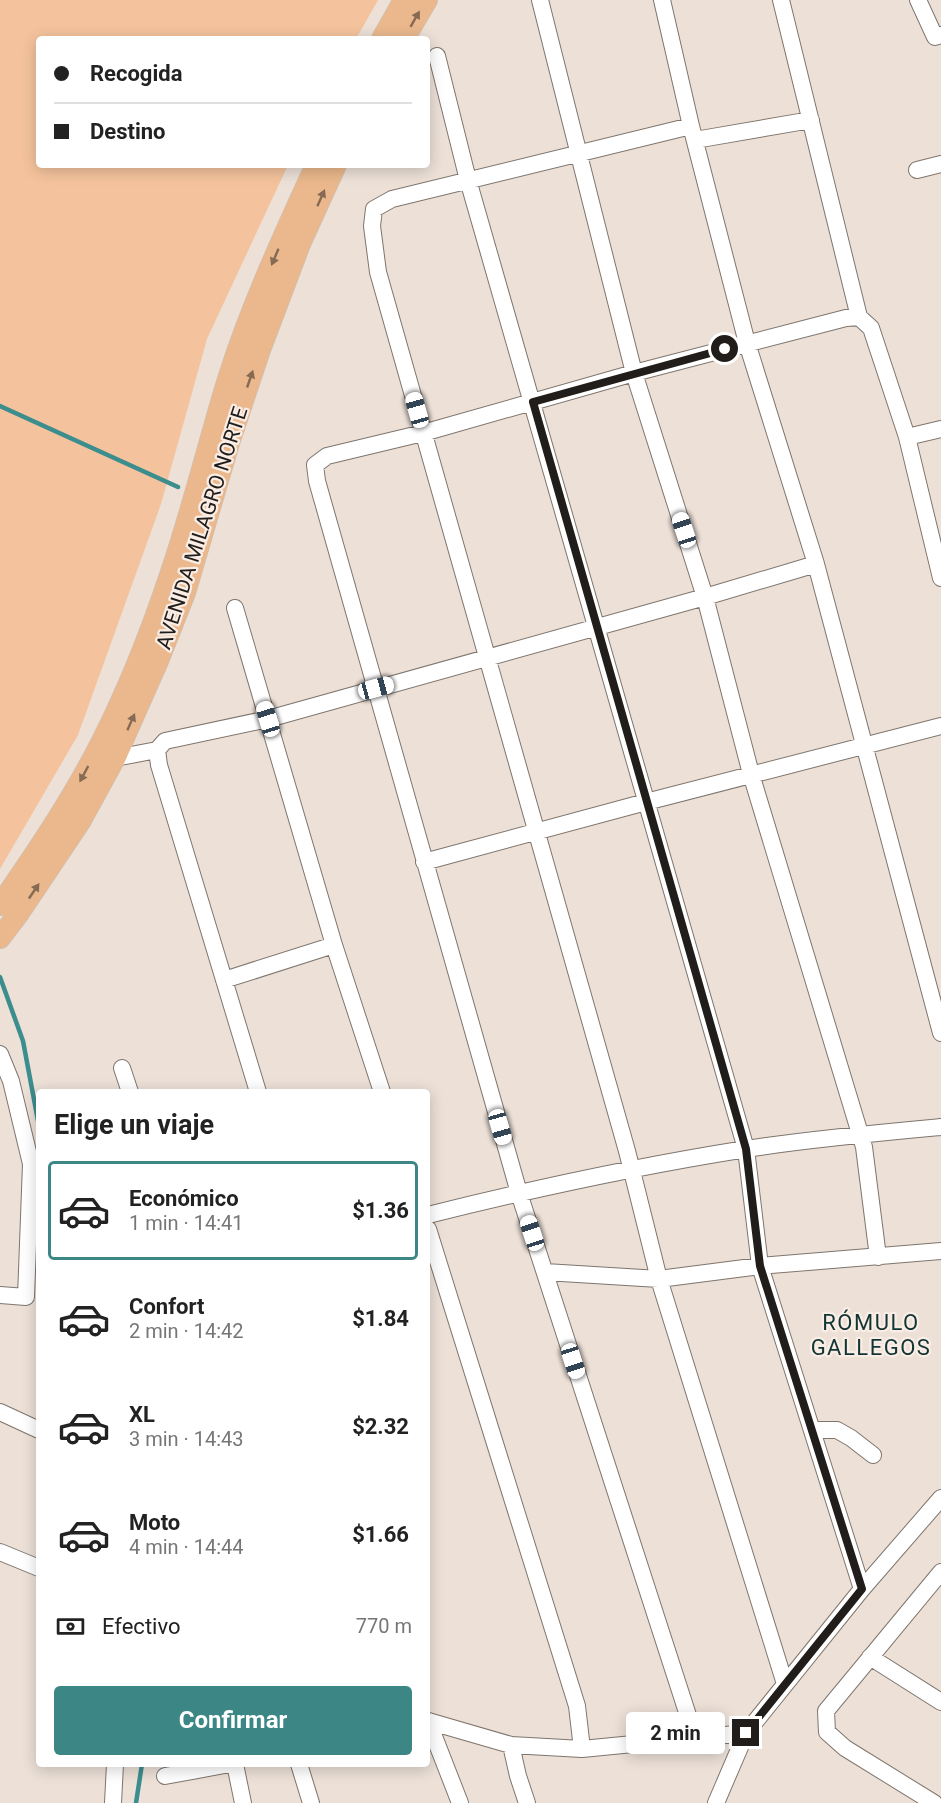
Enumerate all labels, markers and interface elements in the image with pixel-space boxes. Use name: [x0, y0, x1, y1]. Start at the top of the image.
one-way arrow: [410, 11, 421, 27]
text: Recogida: [90, 61, 182, 86]
text: Destino: [90, 119, 166, 144]
one-way arrow: [316, 189, 325, 206]
one-way arrow: [270, 248, 280, 266]
route start: [711, 335, 738, 362]
one-way arrow: [245, 370, 255, 388]
car: [403, 390, 431, 430]
street label: AVENIDA MILAGRO NORTE: [151, 404, 253, 652]
car: [670, 510, 698, 550]
car: [356, 675, 396, 701]
car: [254, 699, 282, 739]
one-way arrow: [127, 713, 137, 731]
one-way arrow: [79, 765, 89, 782]
one-way arrow: [28, 883, 40, 899]
car: [486, 1107, 514, 1147]
text: Elige un viaje: [54, 1109, 214, 1141]
icon: car: [57, 1184, 111, 1238]
text: Económico: [129, 1186, 239, 1211]
text: $1.36: [352, 1198, 409, 1223]
text: 1 min · 14:41: [129, 1211, 244, 1235]
car: [518, 1213, 546, 1253]
icon: car: [57, 1292, 111, 1346]
text: Confort: [129, 1294, 204, 1319]
text: $1.84: [352, 1306, 409, 1331]
district label: RÓMULO GALLEGOS: [811, 1309, 931, 1360]
text: 2 min · 14:42: [129, 1319, 244, 1343]
car: [559, 1341, 587, 1381]
icon: car: [57, 1400, 111, 1454]
text: XL: [129, 1402, 155, 1427]
text: $2.32: [352, 1414, 409, 1439]
text: 3 min · 14:43: [129, 1427, 244, 1451]
icon: car: [57, 1508, 111, 1562]
text: Moto: [129, 1510, 180, 1535]
text: $1.66: [352, 1522, 409, 1547]
text: 4 min · 14:44: [129, 1535, 244, 1559]
icon: cash: [54, 1610, 87, 1643]
text: Efectivo: [102, 1614, 180, 1639]
text: 770 m: [356, 1614, 412, 1638]
button: Confirmar: [54, 1686, 412, 1755]
callout: 2 min: [626, 1712, 725, 1754]
route end: [732, 1719, 759, 1746]
text: 2 min: [650, 1721, 701, 1745]

